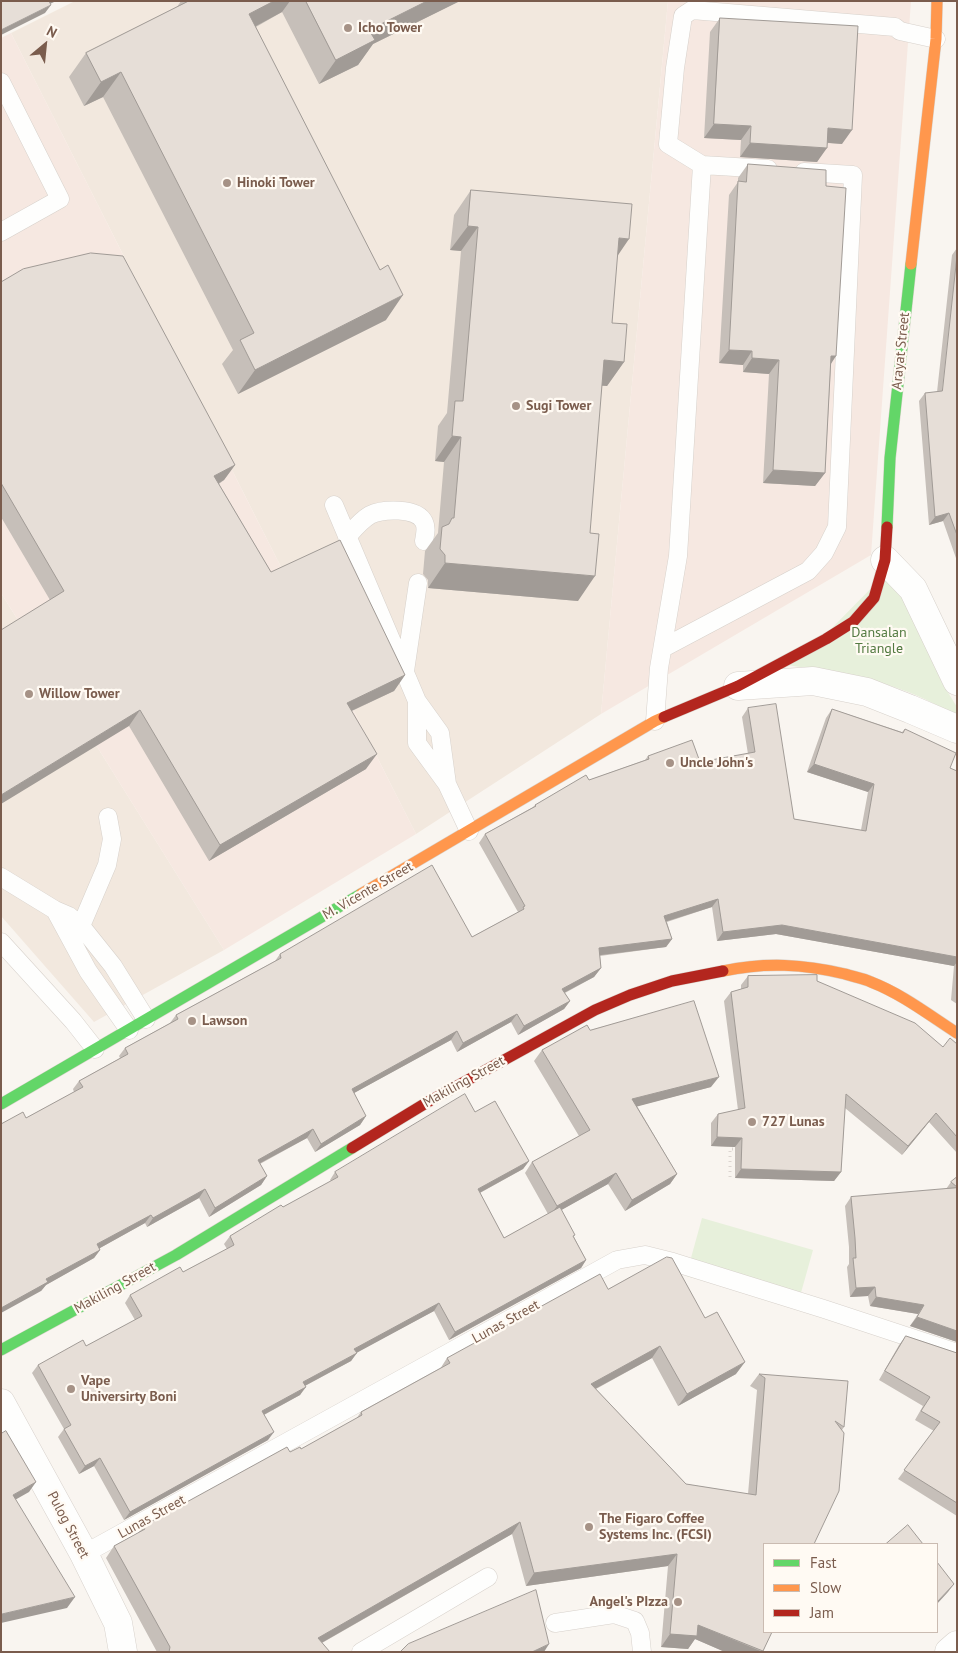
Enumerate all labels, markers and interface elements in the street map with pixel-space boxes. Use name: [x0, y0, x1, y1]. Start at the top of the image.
north arrow: [20, 20, 70, 70]
place label: Icho Tower: [358, 20, 422, 36]
text: N: [44, 22, 60, 42]
marker: Icho Tower: [342, 22, 354, 34]
place label: Hinoki Tower: [237, 175, 315, 191]
marker: Hinoki Tower: [221, 177, 233, 189]
street label: Arayat Street: [889, 312, 913, 390]
place label: Sugi Tower: [526, 398, 591, 414]
marker: Sugi Tower: [510, 400, 522, 412]
park label: Dansalan Triangle: [851, 625, 907, 658]
place label: Willow Tower: [39, 686, 120, 702]
marker: Willow Tower: [23, 688, 35, 700]
place label: Uncle John's: [680, 755, 753, 771]
marker: Uncle John's: [664, 757, 676, 769]
street label: M. Vicente Street: [320, 858, 416, 924]
place label: Lawson: [202, 1013, 247, 1029]
marker: Lawson: [186, 1015, 198, 1027]
street label: Makiling Street: [420, 1053, 508, 1111]
place label: 727 Lunas: [762, 1114, 825, 1130]
marker: 727 Lunas: [746, 1116, 758, 1128]
street label: Makiling Street: [71, 1259, 159, 1317]
street label: Lunas Street: [469, 1297, 543, 1347]
place label: Vape Universirty Boni: [81, 1373, 177, 1405]
marker: Vape Universirty Boni: [65, 1383, 77, 1395]
street label: Pulog Street: [43, 1489, 93, 1561]
street label: Lunas Street: [115, 1492, 189, 1542]
place label: The Figaro Coffee Systems Inc. (FCSI): [599, 1511, 712, 1544]
marker: The Figaro Coffee Systems Inc. (FCSI): [583, 1521, 595, 1533]
legend: [763, 1543, 938, 1633]
text: Fast: [810, 1553, 837, 1572]
text: Slow: [810, 1578, 841, 1597]
place label: Angel's PIzza: [589, 1594, 668, 1610]
marker: Angel's PIzza: [672, 1596, 684, 1608]
text: Jam: [810, 1603, 834, 1622]

